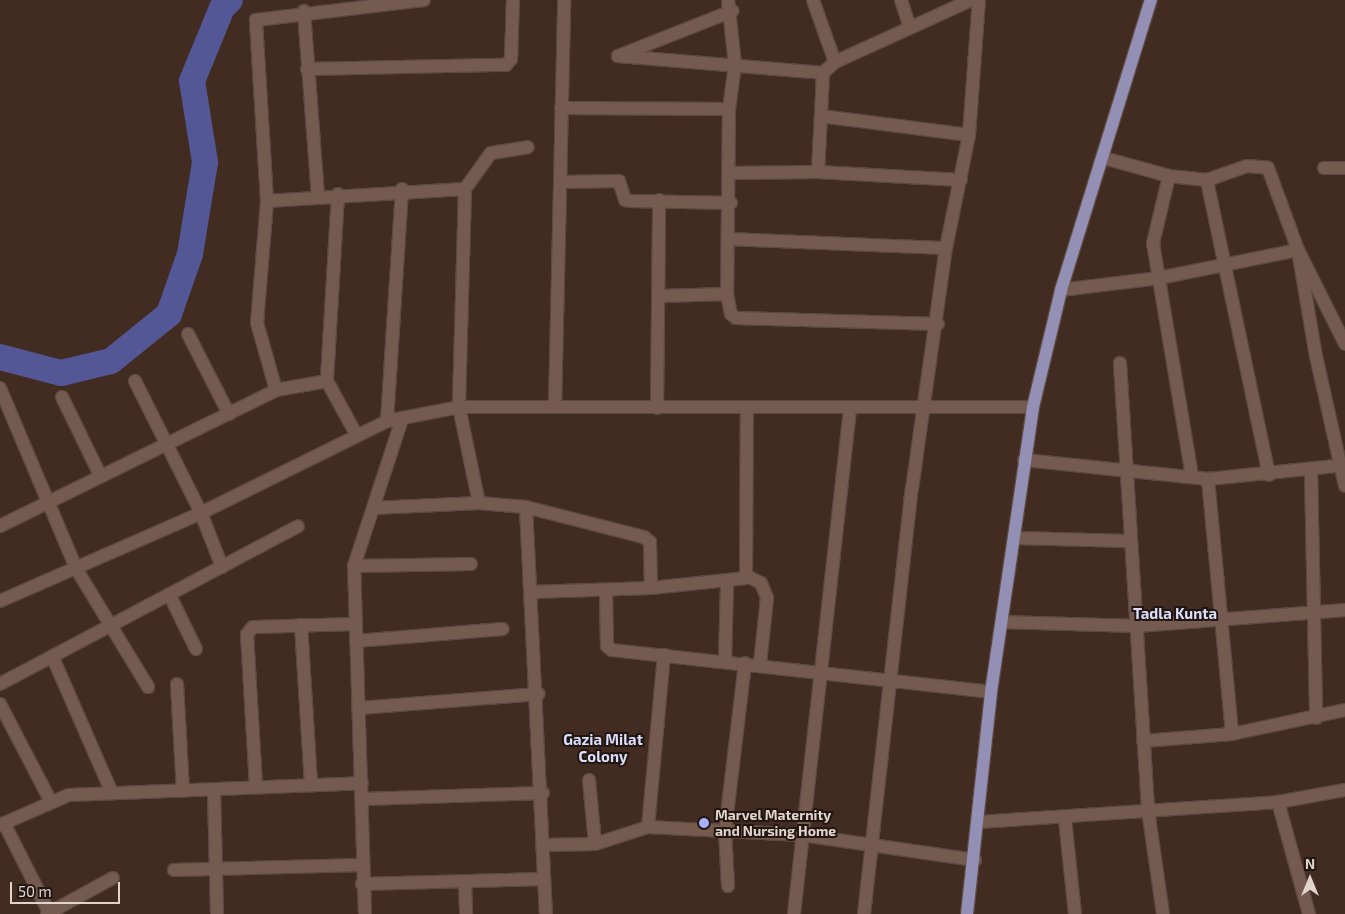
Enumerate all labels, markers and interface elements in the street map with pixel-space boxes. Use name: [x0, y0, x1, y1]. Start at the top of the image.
district label: Tadla Kunta: [1133, 605, 1217, 623]
district label: Gazia Milat Colony: [563, 730, 643, 765]
place label: Marvel Maternity and Nursing Home: [715, 807, 836, 840]
marker: Marvel Maternity and Nursing Home: [697, 816, 711, 830]
north arrow: [1285, 854, 1335, 904]
text: N: [1305, 855, 1315, 872]
scale bar: [12, 872, 122, 904]
text: 50 m: [18, 882, 52, 900]

